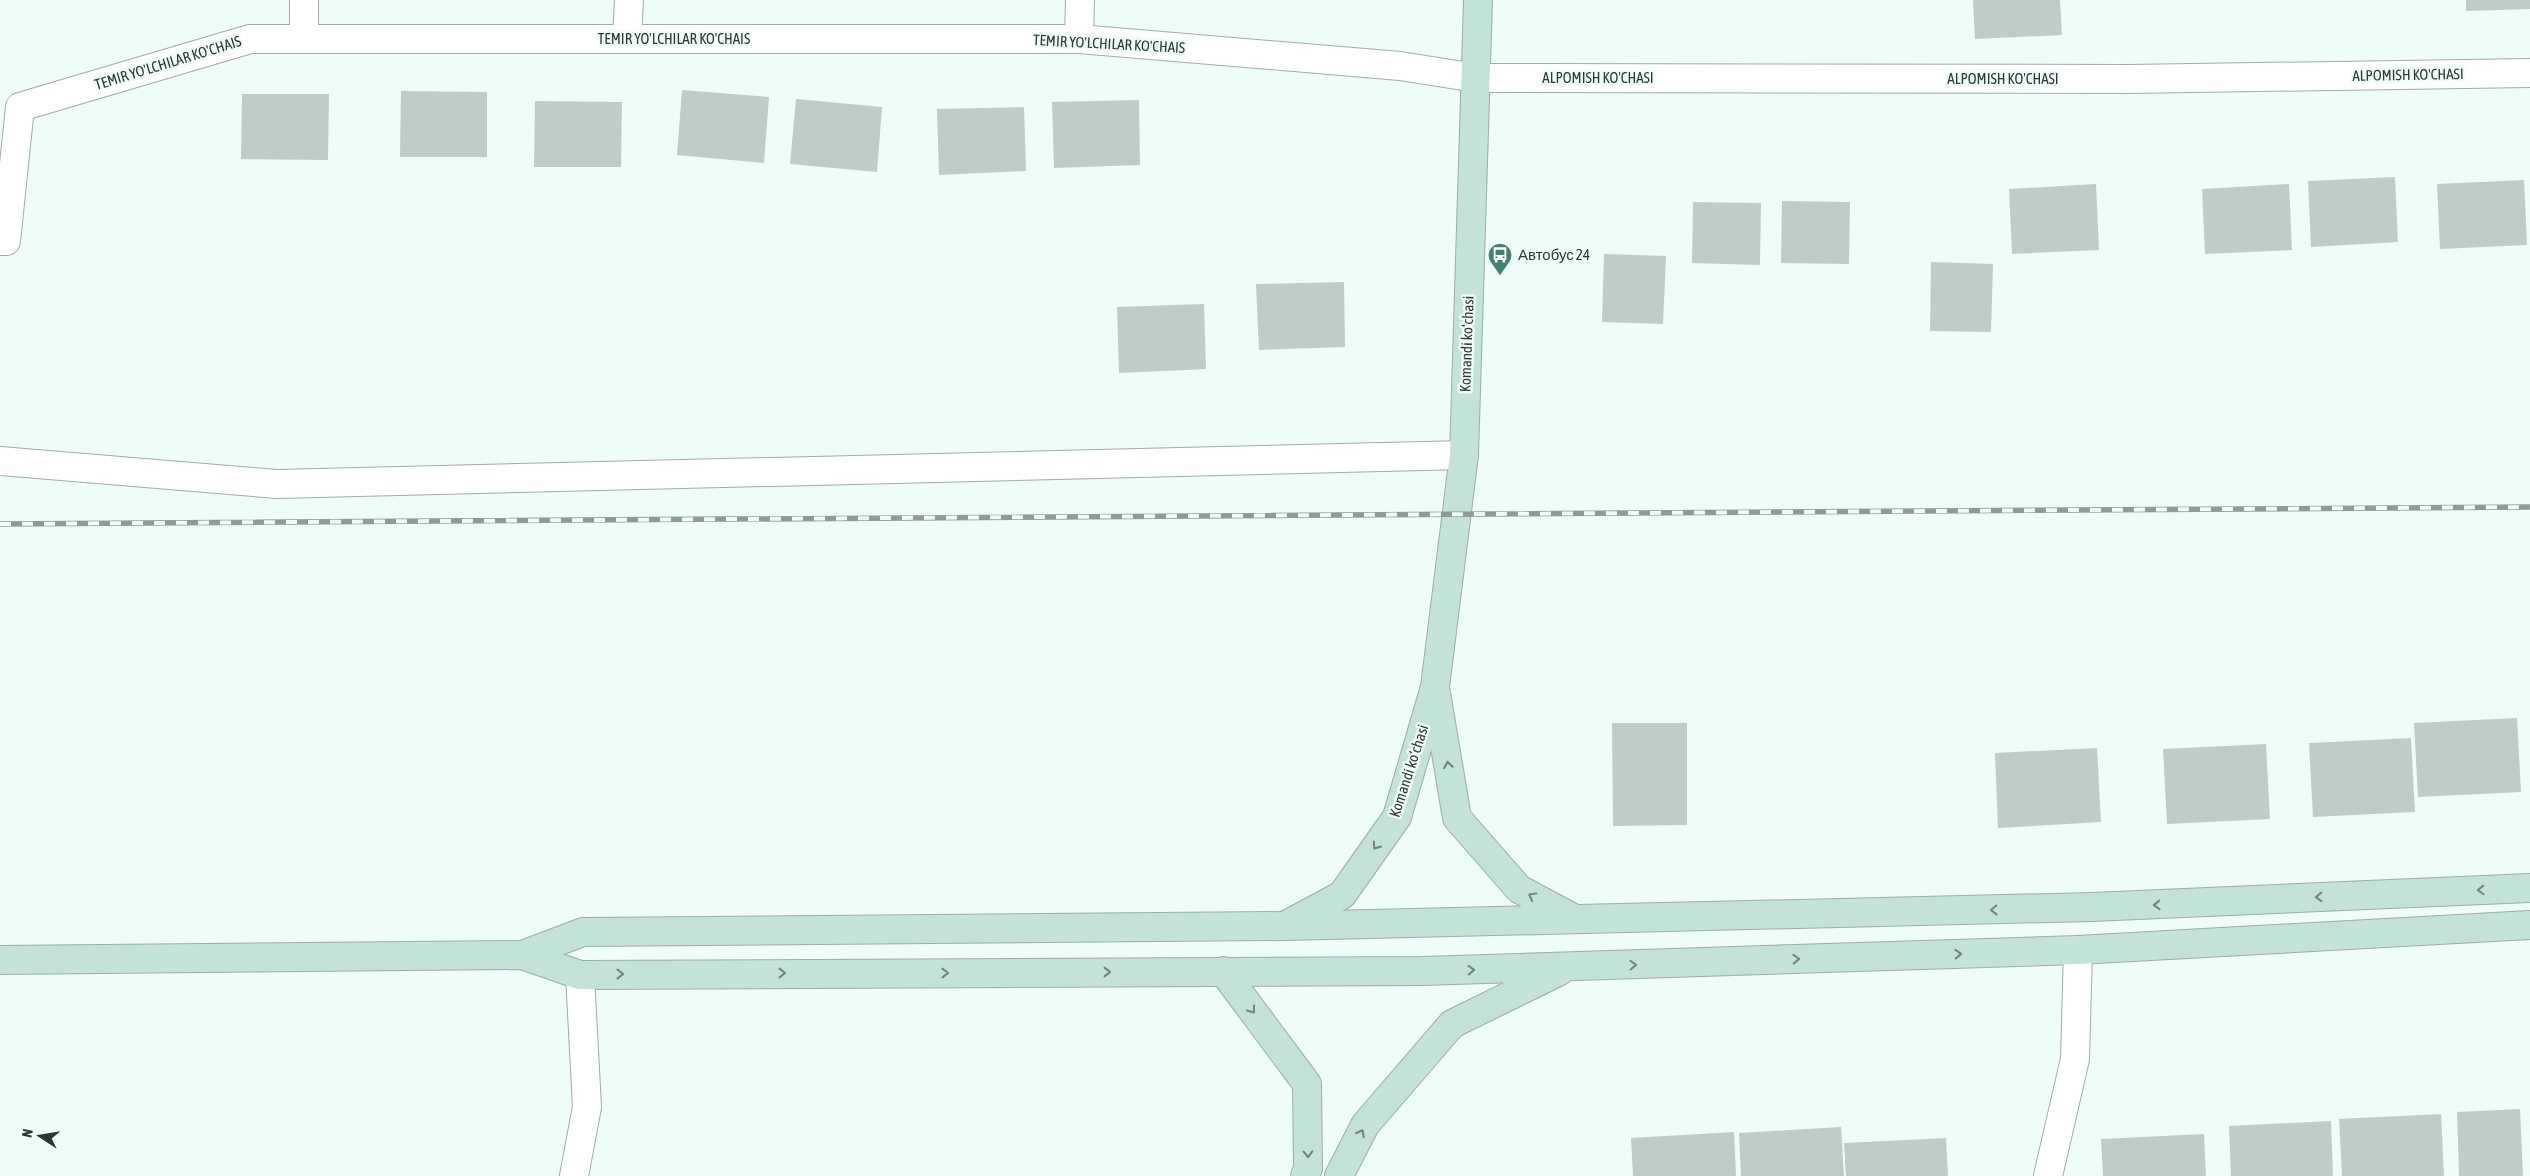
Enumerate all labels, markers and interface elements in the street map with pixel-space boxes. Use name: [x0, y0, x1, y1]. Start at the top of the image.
street label: TEMIR YO'LCHILAR KO'CHAIS: [598, 30, 750, 47]
street label: TEMIR YO'LCHILAR KO'CHAIS: [1032, 31, 1186, 56]
street label: TEMIR YO'LCHILAR KO'CHAIS: [92, 32, 243, 93]
street label: ALPOMISH KO'CHASI: [2352, 65, 2464, 84]
street label: ALPOMISH KO'CHASI: [1542, 69, 1654, 86]
street label: ALPOMISH KO'CHASI: [1947, 70, 2059, 87]
bus stop icon: Автобус 24: [1487, 242, 1513, 276]
place label: Автобус 24: [1518, 246, 1590, 263]
street label: Komandi ko‘chasi: [1456, 296, 1477, 392]
street label: Komandi ko‘chasi: [1386, 722, 1431, 819]
one-way arrow: [1444, 761, 1454, 770]
one-way arrow: [1373, 840, 1382, 850]
one-way arrow: [2477, 885, 2485, 896]
one-way arrow: [1528, 892, 1537, 902]
one-way arrow: [2315, 892, 2323, 903]
one-way arrow: [2152, 899, 2160, 910]
one-way arrow: [1990, 904, 1998, 915]
one-way arrow: [1954, 949, 1962, 959]
one-way arrow: [1792, 954, 1800, 965]
one-way arrow: [1630, 959, 1638, 970]
one-way arrow: [1467, 964, 1475, 975]
one-way arrow: [941, 967, 949, 978]
one-way arrow: [1104, 967, 1111, 977]
one-way arrow: [778, 968, 786, 978]
one-way arrow: [616, 969, 624, 979]
one-way arrow: [1246, 1004, 1254, 1013]
north arrow: [15, 1111, 65, 1161]
text: N: [19, 1128, 36, 1139]
one-way arrow: [1355, 1129, 1365, 1138]
one-way arrow: [1303, 1151, 1313, 1159]

